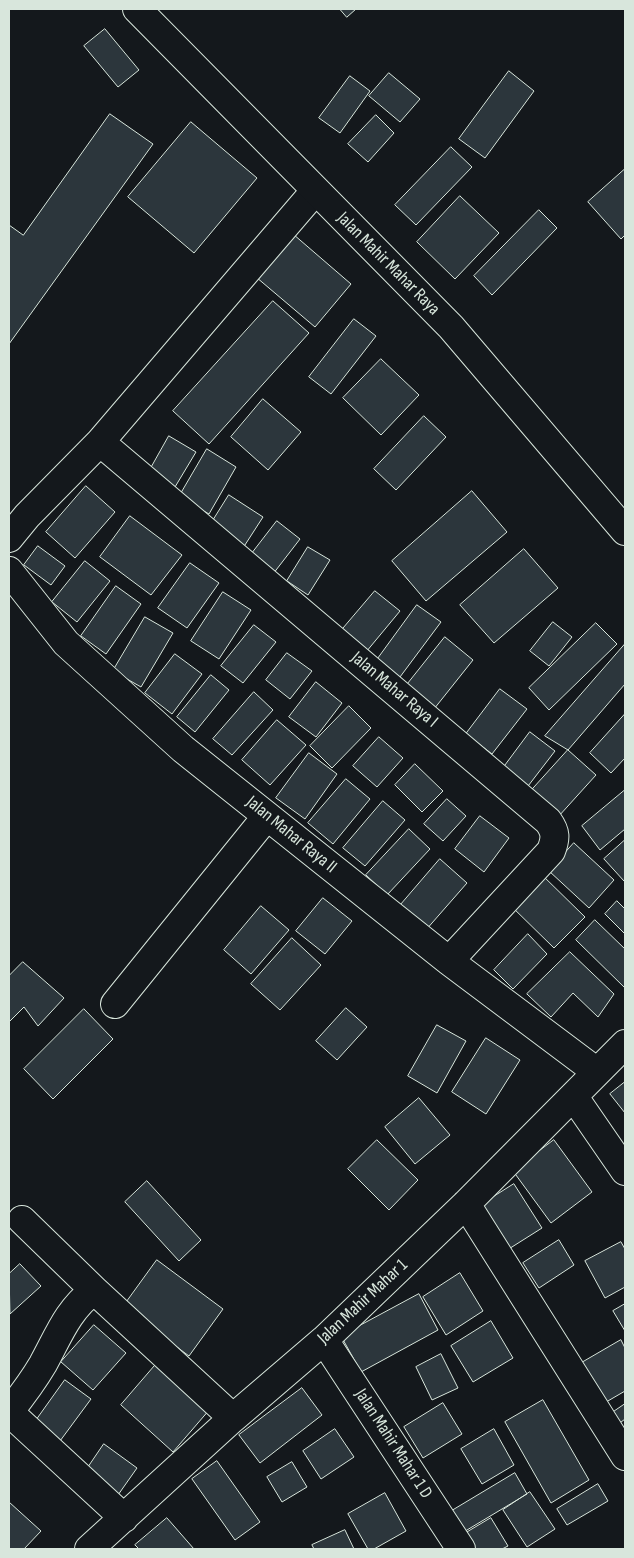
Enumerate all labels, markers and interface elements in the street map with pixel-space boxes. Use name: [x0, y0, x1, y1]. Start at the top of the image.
street label: Jalan Mahir Mahar Raya: [332, 208, 444, 320]
street label: Jalan Mahar Raya I: [346, 647, 442, 733]
street label: Jalan Mahar Raya II: [241, 792, 341, 878]
street label: Jalan Mahir Mahar 1: [314, 1255, 412, 1349]
street label: Jalan Mahir Mahar 1 D: [350, 1385, 436, 1503]

